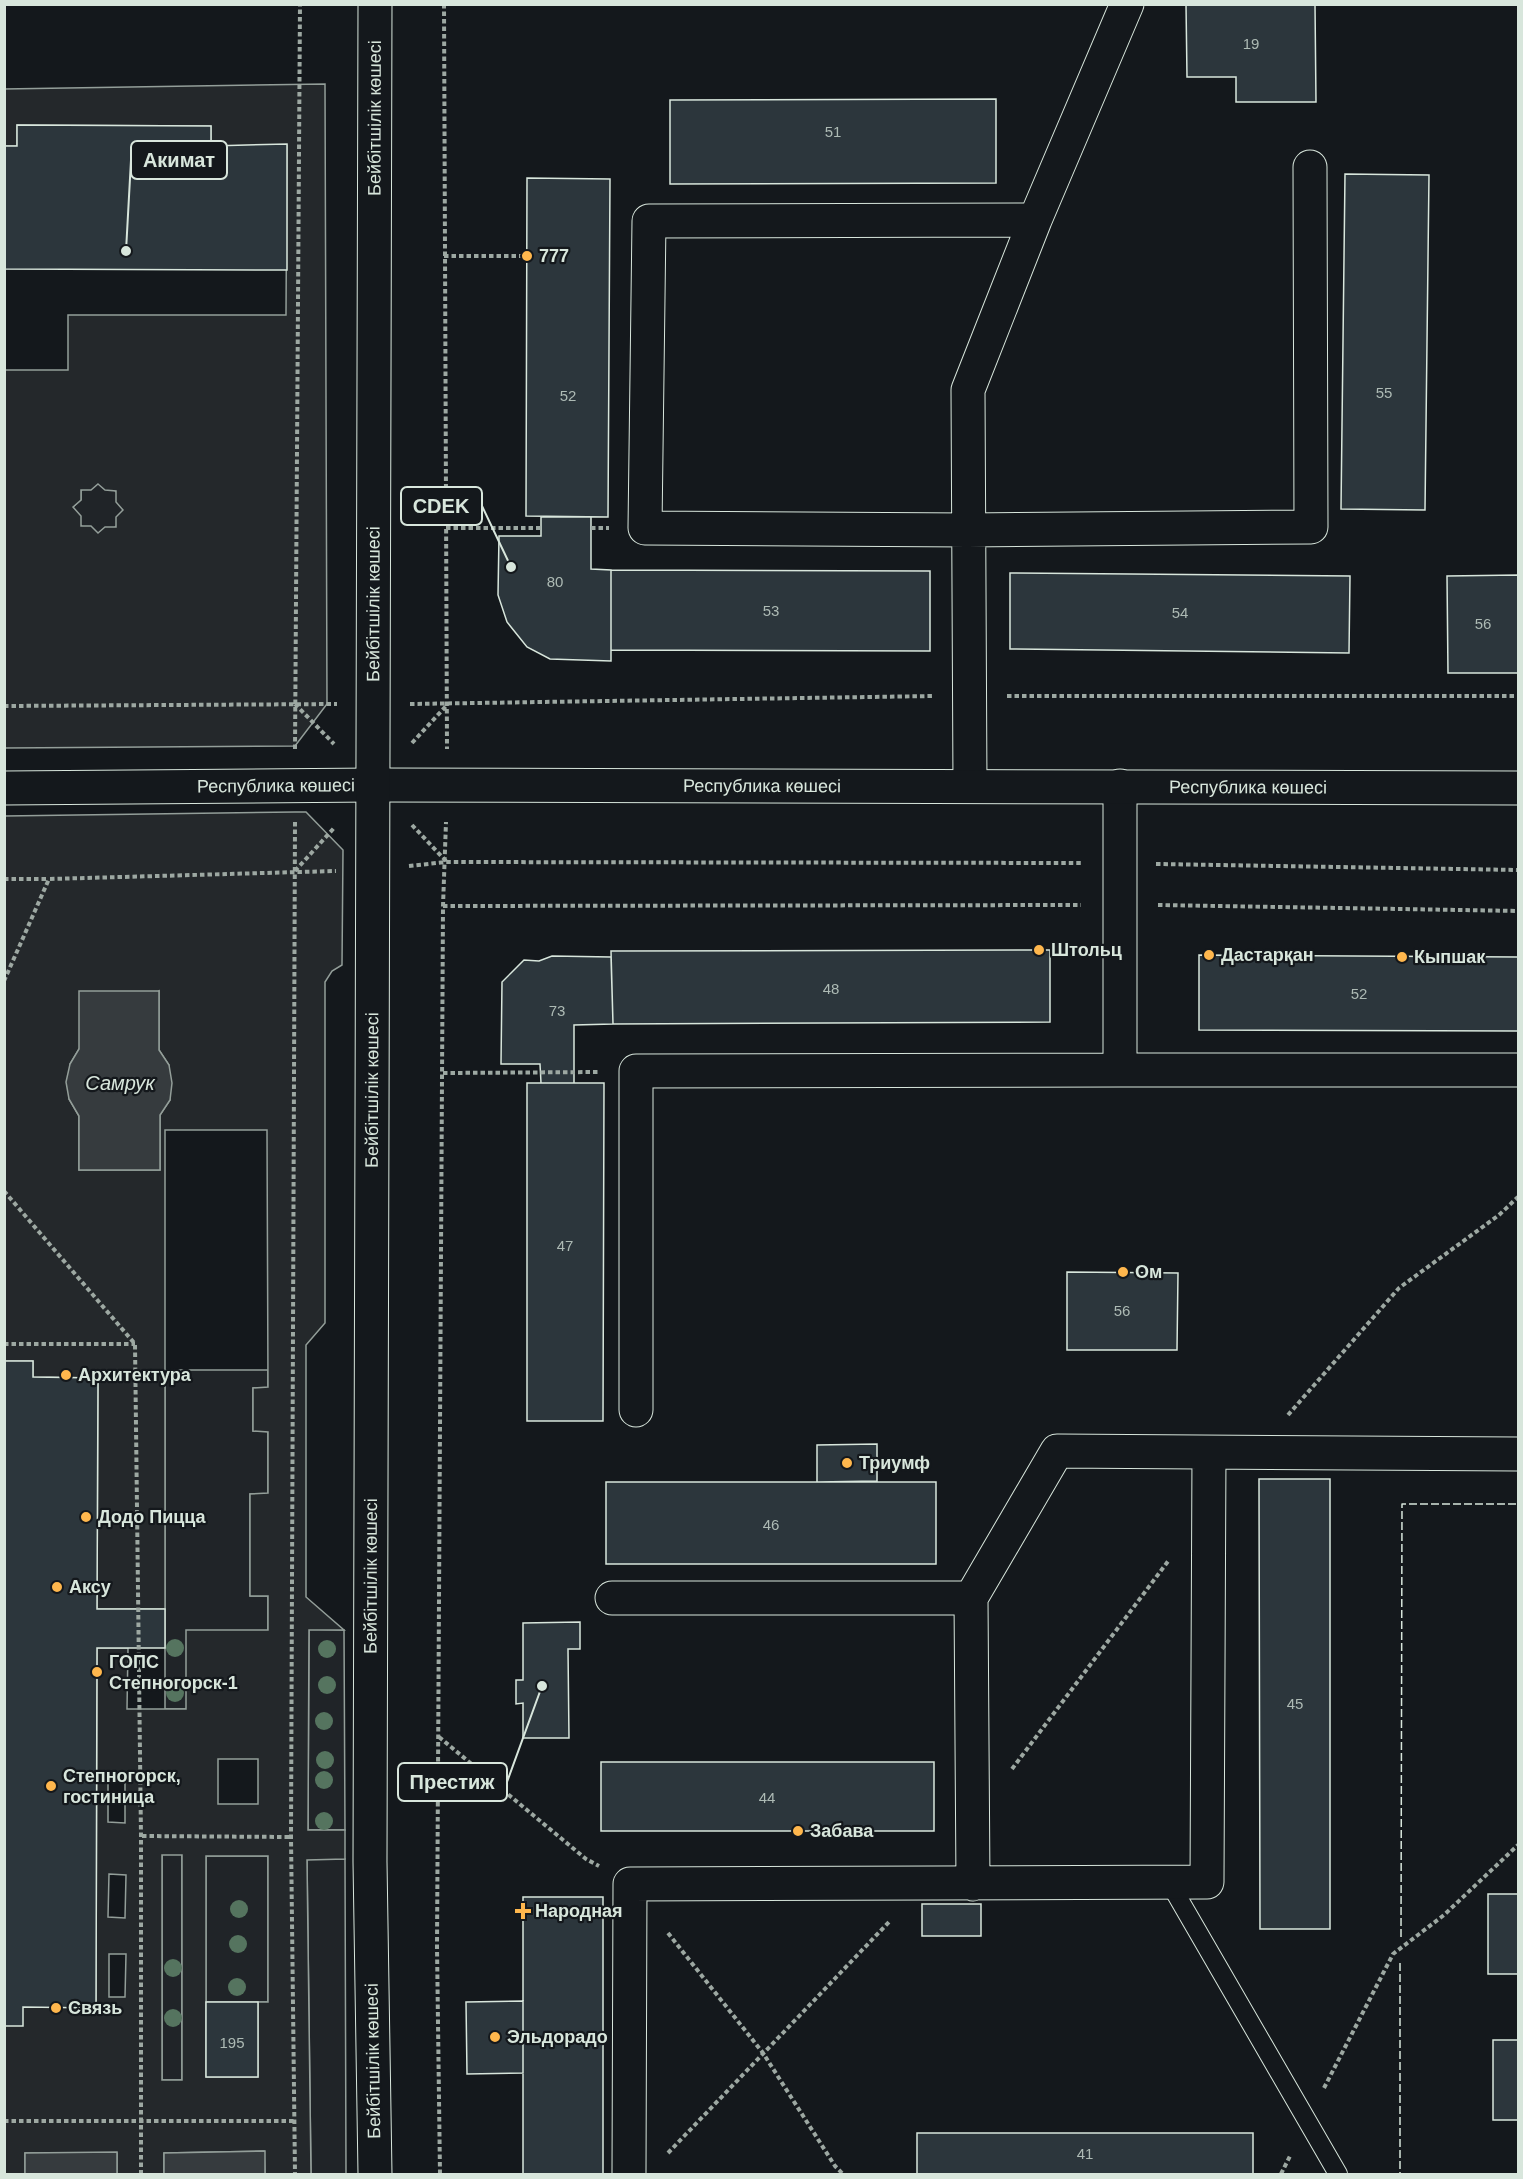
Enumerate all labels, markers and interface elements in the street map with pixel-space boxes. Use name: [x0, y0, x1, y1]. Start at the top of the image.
house number: 19: [1243, 35, 1259, 52]
street label: Бейбітшілік көшесі: [364, 40, 385, 196]
house number: 51: [825, 123, 841, 140]
callout: Акимат: [131, 141, 227, 179]
text: Акимат: [143, 149, 215, 171]
place label: 777: [539, 246, 569, 266]
marker: 777: [520, 249, 534, 263]
house number: 55: [1376, 384, 1392, 401]
house number: 52: [560, 387, 576, 404]
callout: CDEK: [401, 487, 482, 525]
text: CDEK: [413, 495, 470, 517]
street label: Бейбітшілік көшесі: [363, 526, 384, 682]
house number: 80: [547, 573, 563, 590]
house number: 53: [763, 602, 779, 619]
house number: 54: [1172, 604, 1188, 621]
house number: 56: [1475, 615, 1491, 632]
street label: Республика көшесі: [197, 775, 355, 796]
street label: Республика көшесі: [683, 776, 841, 796]
street label: Республика көшесі: [1169, 777, 1327, 797]
place label: Штольц: [1051, 940, 1122, 960]
marker: Штольц: [1032, 943, 1046, 957]
place label: Дастарқан: [1221, 945, 1314, 965]
place label: Кыпшак: [1414, 947, 1486, 967]
marker: Дастарқан: [1202, 948, 1216, 962]
marker: Кыпшак: [1395, 950, 1409, 964]
house number: 48: [823, 980, 839, 997]
house number: 52: [1351, 985, 1367, 1002]
house number: 73: [549, 1002, 565, 1019]
street label: Бейбітшілік көшесі: [362, 1012, 382, 1168]
water label: Самрук: [85, 1072, 156, 1094]
house number: 47: [557, 1237, 573, 1254]
place label: Ом: [1135, 1262, 1162, 1282]
marker: Ом: [1116, 1265, 1130, 1279]
house number: 56: [1114, 1302, 1130, 1319]
place label: Архитектура: [78, 1365, 192, 1385]
marker: Архитектура: [59, 1368, 73, 1382]
place label: Триумф: [859, 1453, 930, 1473]
marker: Триумф: [840, 1456, 854, 1470]
street label: Бейбітшілік көшесі: [361, 1498, 381, 1654]
place label: Додо Пицца: [98, 1507, 207, 1527]
marker: Додо Пицца: [79, 1510, 93, 1524]
house number: 46: [763, 1516, 779, 1533]
place label: Аксу: [69, 1577, 111, 1597]
marker: Аксу: [50, 1580, 64, 1594]
place label: ГОПС Степногорск-1: [109, 1652, 238, 1693]
marker: ГОПС Степногорск-1: [90, 1665, 104, 1679]
house number: 45: [1287, 1695, 1303, 1712]
callout: Престиж: [398, 1763, 507, 1801]
place label: Степногорск, гостиница: [63, 1766, 181, 1807]
text: Престиж: [410, 1771, 495, 1793]
marker: Степногорск, гостиница: [44, 1779, 58, 1793]
house number: 44: [759, 1789, 775, 1806]
place label: Забава: [810, 1821, 874, 1841]
marker: Забава: [791, 1824, 805, 1838]
place label: Народная: [535, 1901, 623, 1921]
marker: Народная: [516, 1904, 530, 1918]
street label: Бейбітшілік көшесі: [362, 1983, 384, 2139]
place label: Связь: [68, 1998, 122, 2018]
marker: Связь: [49, 2001, 63, 2015]
place label: Эльдорадо: [507, 2027, 608, 2047]
marker: Эльдорадо: [488, 2030, 502, 2044]
house number: 195: [219, 2034, 245, 2051]
house number: 41: [1077, 2145, 1093, 2162]

